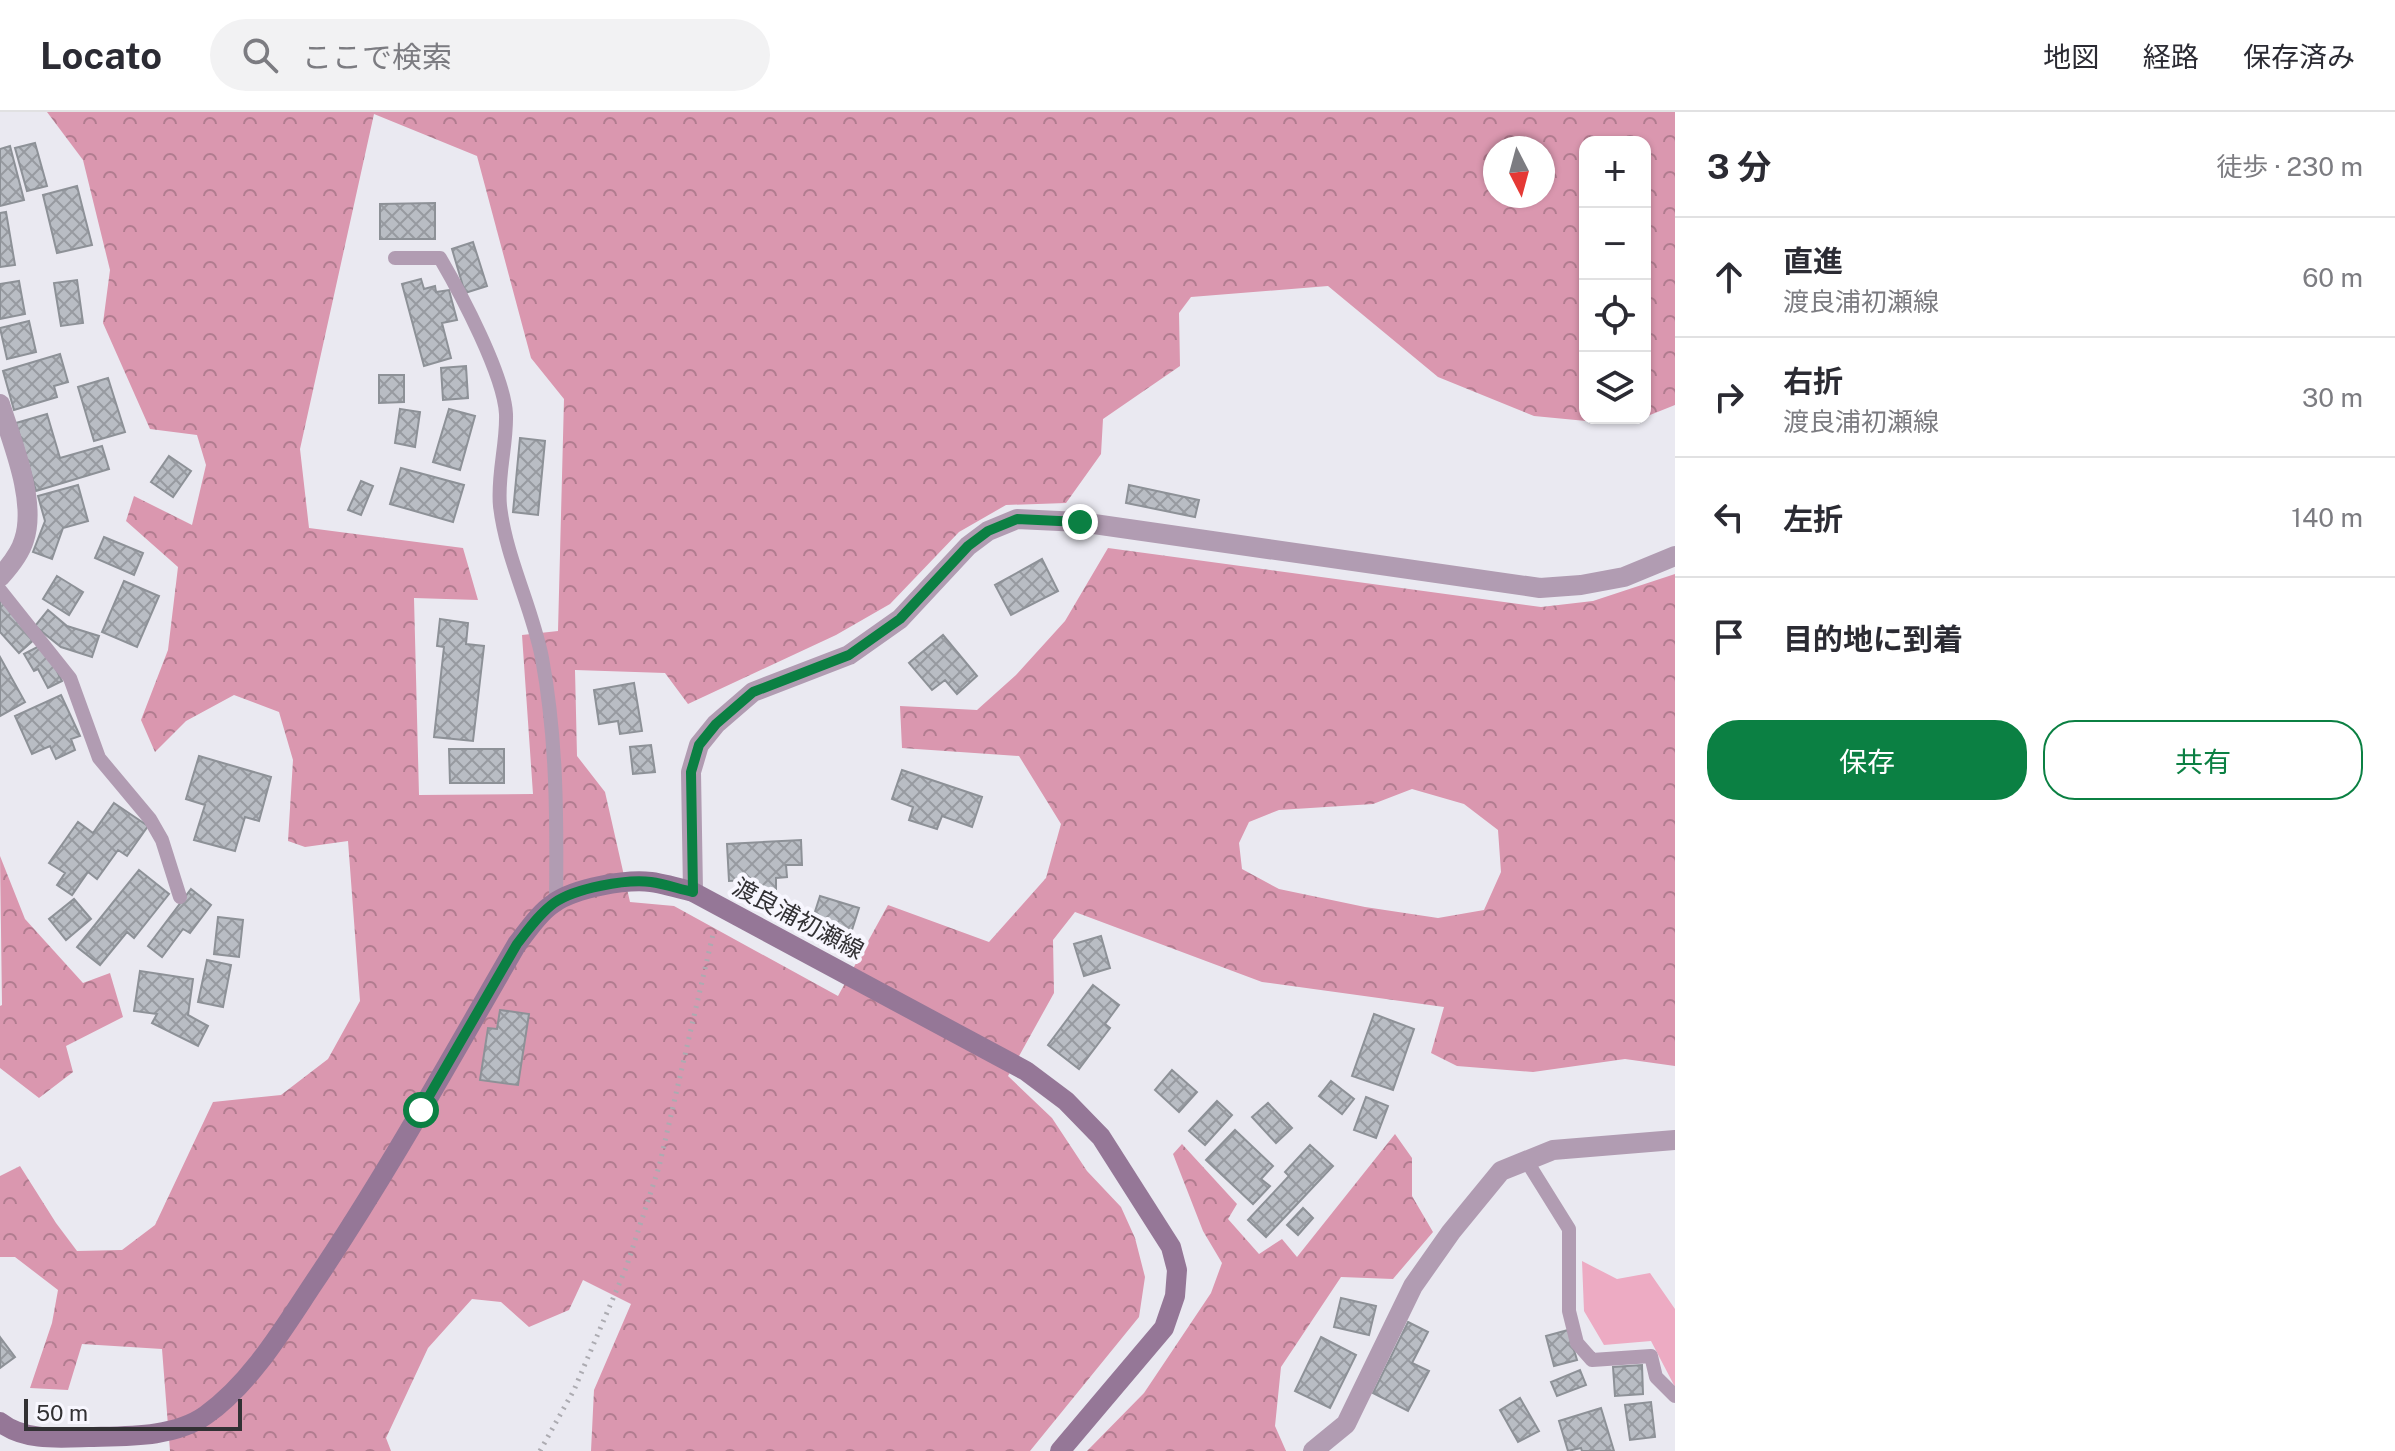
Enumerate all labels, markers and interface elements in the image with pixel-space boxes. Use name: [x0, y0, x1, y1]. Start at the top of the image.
search box: [210, 19, 770, 91]
text: Locato: [40, 33, 162, 78]
icon: search: [238, 33, 282, 77]
text: ここで検索: [302, 39, 452, 75]
text: 地図: [2043, 40, 2099, 73]
text: 経路: [2143, 40, 2199, 73]
text: 保存済み: [2243, 40, 2355, 73]
north arrow: [1483, 136, 1555, 208]
map controls: [1579, 136, 1651, 424]
button: +: [1579, 136, 1651, 208]
text: 3 分: [1707, 147, 1771, 187]
text: 徒歩 · 230 m: [2216, 151, 2363, 182]
button: −: [1579, 208, 1651, 280]
text: 直進: [1783, 243, 1843, 279]
icon: ahead: [1707, 255, 1751, 299]
text: 60 m: [2302, 262, 2363, 293]
button: locate: [1579, 280, 1651, 352]
text: 渡良浦初瀬線: [1783, 286, 1939, 317]
button: layers: [1579, 352, 1651, 424]
text: 右折: [1783, 363, 1843, 399]
icon: right: [1707, 375, 1751, 419]
text: 30 m: [2302, 382, 2363, 413]
text: 渡良浦初瀬線: [1783, 406, 1939, 437]
icon: left: [1707, 495, 1751, 539]
text: 左折: [1783, 501, 1843, 537]
text: 140 m: [2291, 502, 2363, 533]
route end: [1062, 504, 1098, 540]
icon: arrive: [1707, 615, 1751, 659]
text: 目的地に到着: [1783, 621, 1963, 657]
button: 保存: [1707, 720, 2027, 800]
button: 共有: [2043, 720, 2363, 800]
street label: 渡良浦初瀬線: [728, 872, 869, 964]
route start: [403, 1092, 439, 1128]
scale bar: [24, 1395, 242, 1431]
text: 50 m: [36, 1400, 88, 1426]

